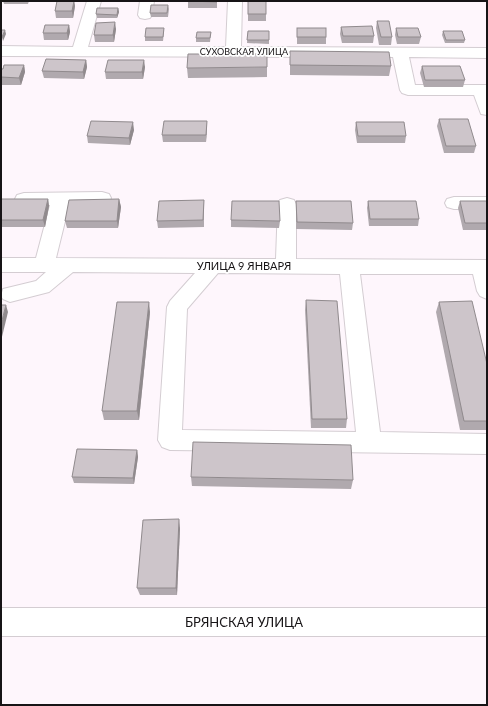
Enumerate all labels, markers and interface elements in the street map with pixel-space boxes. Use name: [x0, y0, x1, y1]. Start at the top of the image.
street label: СУХОВСКАЯ УЛИЦА: [200, 46, 289, 57]
street label: УЛИЦА 9 ЯНВАРЯ: [197, 259, 291, 272]
street label: БРЯНСКАЯ УЛИЦА: [185, 614, 303, 630]

